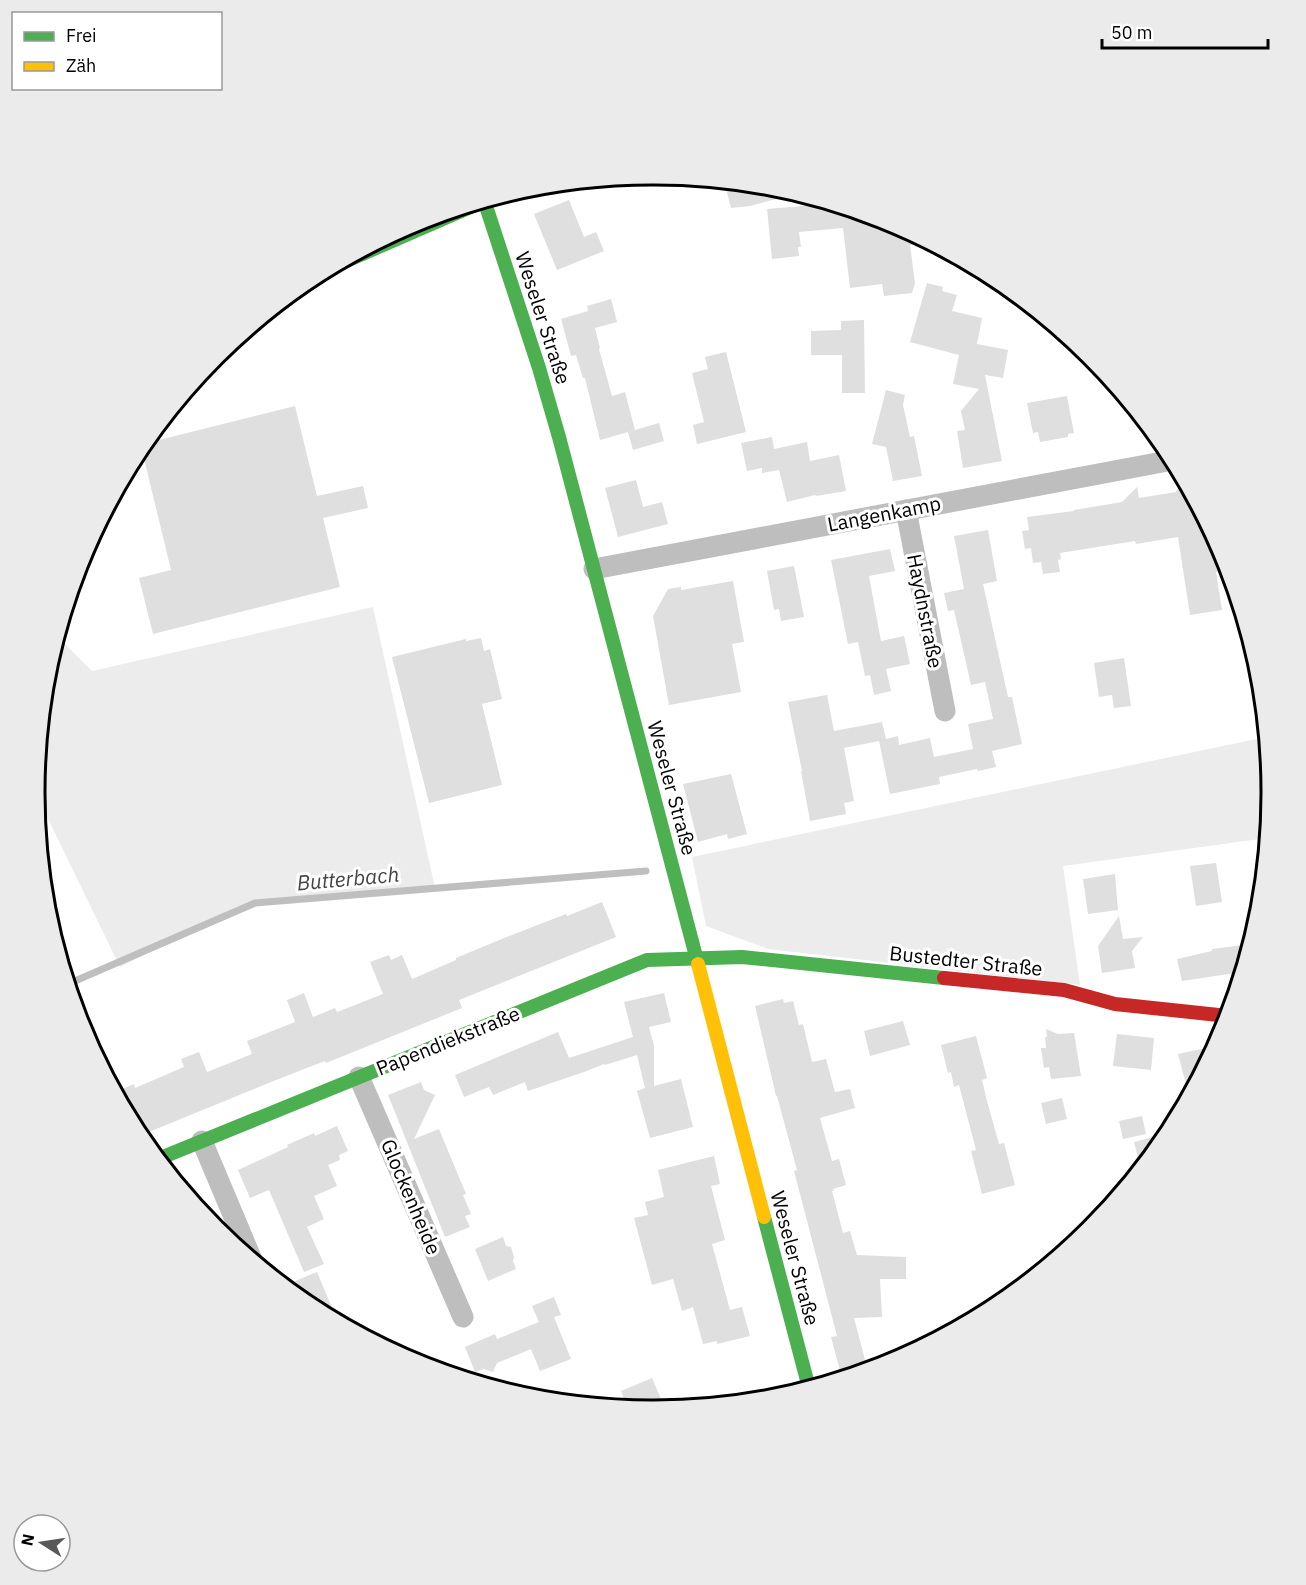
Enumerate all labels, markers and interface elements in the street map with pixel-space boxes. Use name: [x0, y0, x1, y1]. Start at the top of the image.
legend: [12, 12, 222, 90]
scale bar: [1102, 12, 1268, 50]
text: 50 m: [1111, 21, 1153, 44]
text: Frei: [66, 24, 97, 47]
text: Zäh: [66, 54, 96, 77]
street label: Weseler Straße: [509, 248, 578, 388]
street label: Langenkamp: [825, 489, 943, 538]
street label: Haydnstraße: [901, 551, 950, 670]
street label: Weseler Straße: [642, 718, 703, 858]
water label: Butterbach: [295, 860, 400, 896]
street label: Bustedter Straße: [888, 939, 1044, 982]
street label: Papendiekstraße: [372, 999, 524, 1082]
street label: Glockenheide: [375, 1135, 448, 1259]
street label: Weseler Straße: [765, 1188, 826, 1328]
north arrow: [12, 1513, 72, 1573]
text: N: [16, 1532, 38, 1548]

